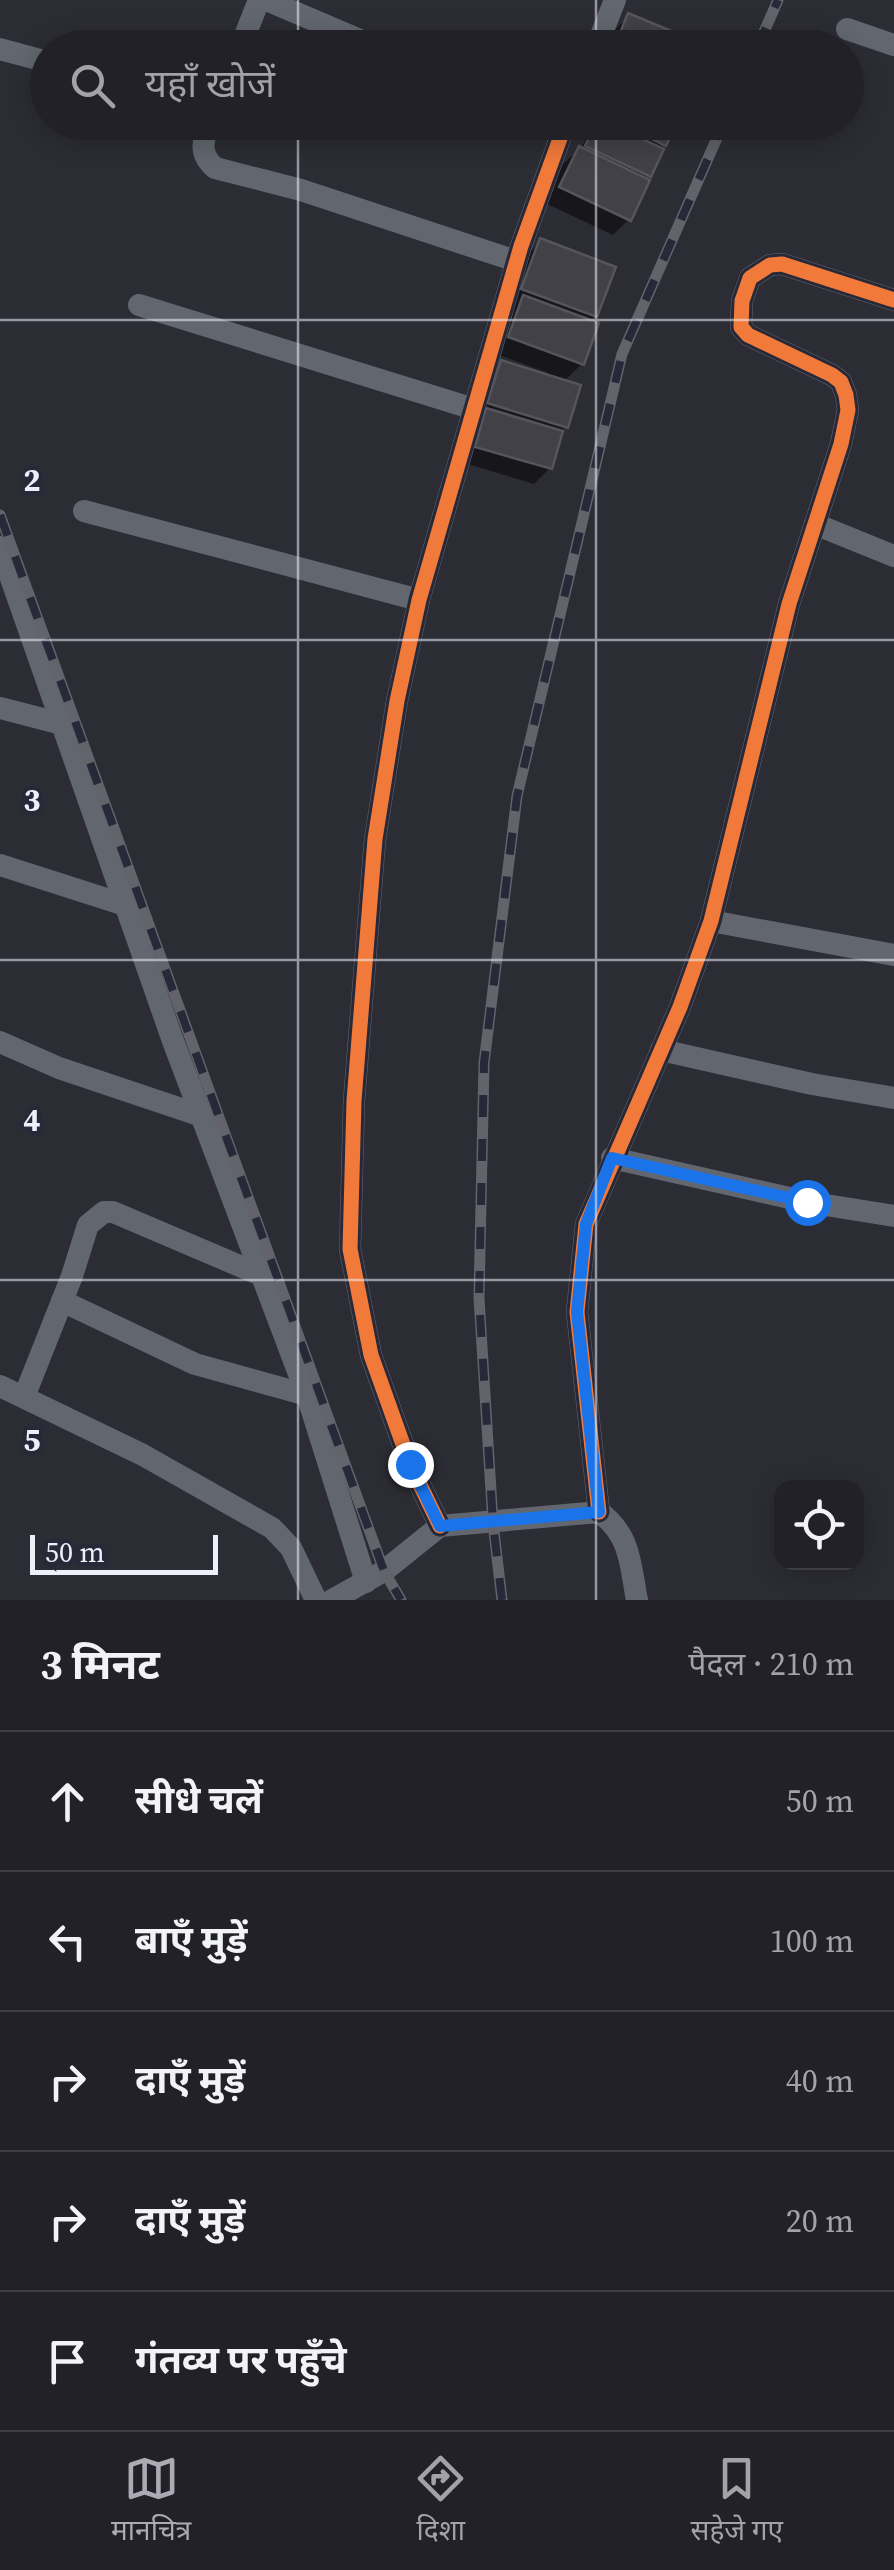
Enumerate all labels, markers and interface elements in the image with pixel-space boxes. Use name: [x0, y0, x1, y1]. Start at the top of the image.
search box: [30, 30, 864, 140]
icon: search: [65, 58, 120, 113]
text: यहाँ खोजें: [145, 58, 275, 110]
text: 2: [23, 458, 41, 502]
text: 3: [23, 778, 41, 822]
text: 4: [23, 1098, 41, 1142]
route start: [785, 1180, 831, 1226]
text: 5: [23, 1418, 41, 1462]
route end: [388, 1442, 434, 1488]
map controls: [774, 1480, 864, 1570]
button: locate: [774, 1480, 864, 1570]
scale bar: [30, 1530, 218, 1574]
text: 50 m: [45, 1533, 105, 1571]
text: 3 मिनट: [40, 1635, 160, 1693]
text: पैदल · 210 m: [688, 1642, 854, 1686]
icon: ahead: [40, 1774, 95, 1829]
text: सीधे चलें: [135, 1774, 263, 1826]
text: 50 m: [786, 1779, 854, 1823]
icon: left: [40, 1914, 95, 1969]
text: बाएँ मुड़ें: [135, 1914, 247, 1966]
text: 100 m: [770, 1919, 854, 1963]
icon: right: [40, 2054, 95, 2109]
text: दाएँ मुड़ें: [135, 2054, 245, 2106]
text: 40 m: [786, 2059, 854, 2103]
icon: right: [40, 2194, 95, 2249]
text: दाएँ मुड़ें: [135, 2194, 245, 2246]
text: 20 m: [786, 2199, 854, 2243]
icon: arrive: [40, 2334, 95, 2389]
text: गंतव्य पर पहुँचे: [135, 2334, 347, 2386]
tab: मानचित्र: [111, 2451, 191, 2551]
tab: दिशा: [413, 2451, 468, 2551]
tab: सहेजे गए: [691, 2451, 783, 2551]

